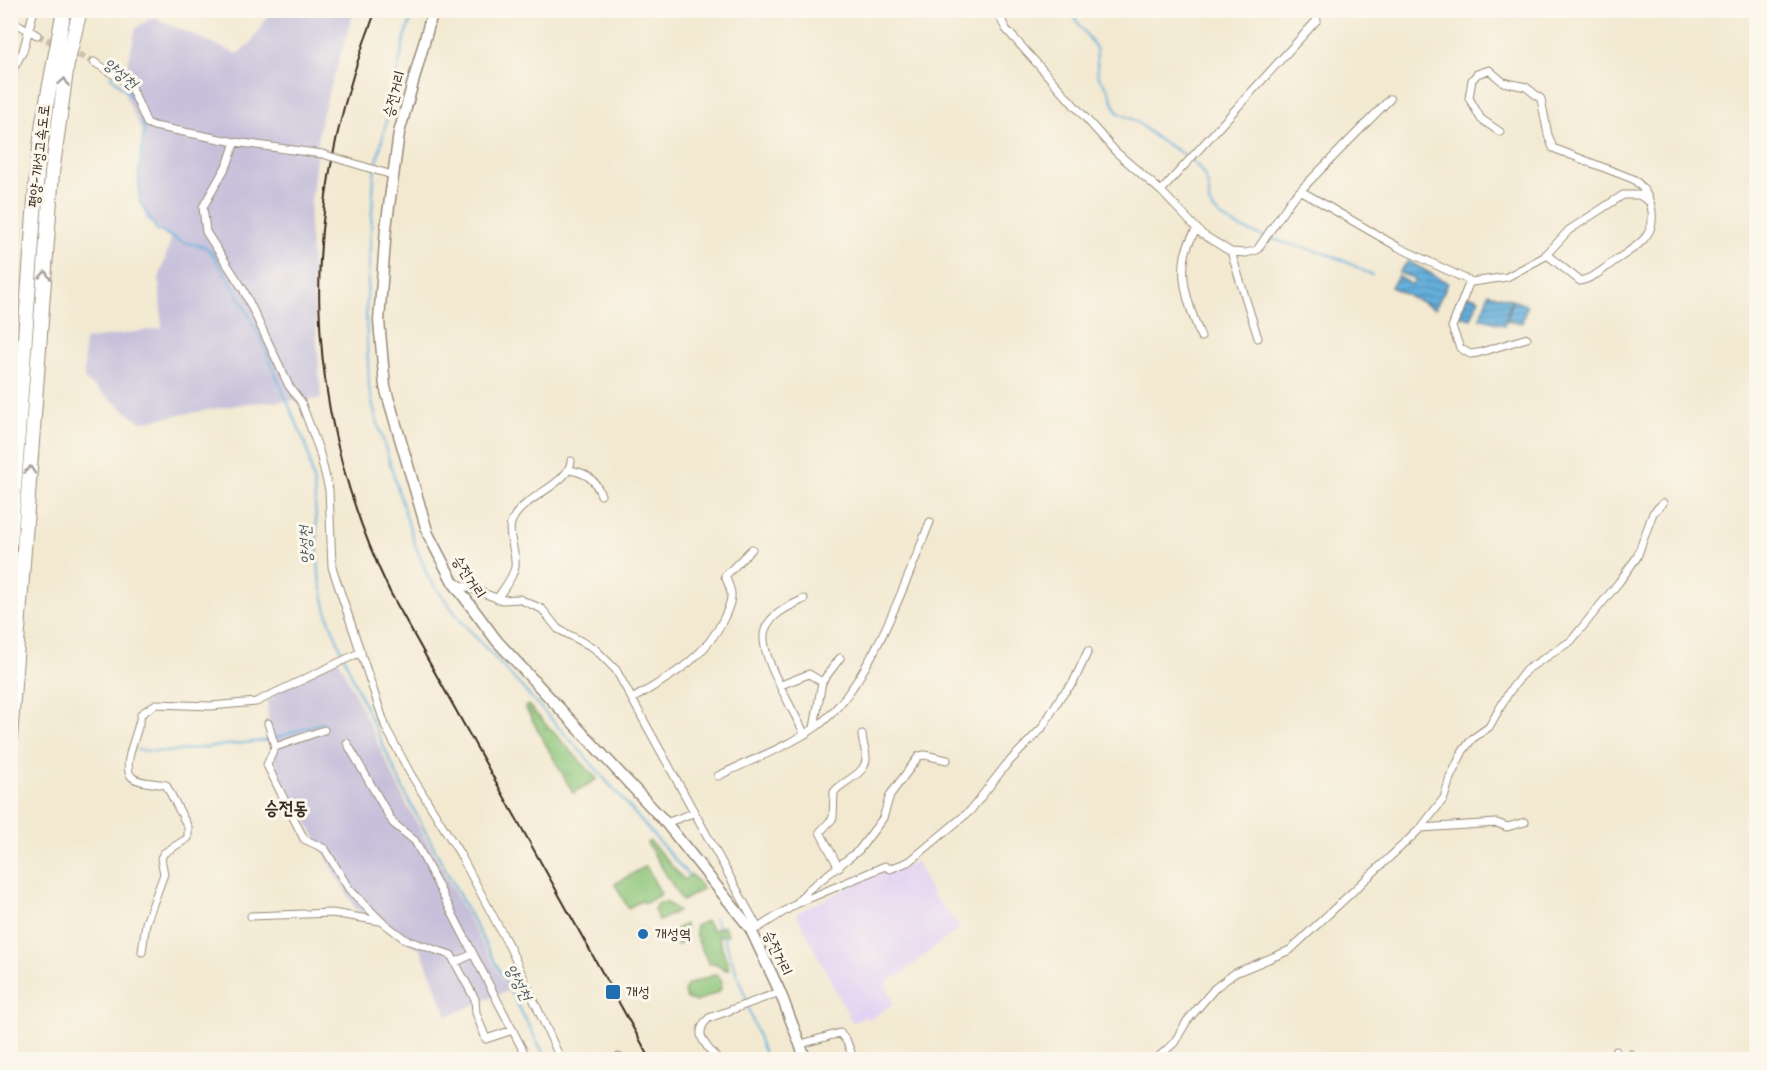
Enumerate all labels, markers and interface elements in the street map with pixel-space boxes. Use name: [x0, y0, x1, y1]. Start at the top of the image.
water label: 양성천: [97, 52, 144, 98]
street label: 승전거리: [377, 68, 413, 121]
one-way arrow: [58, 77, 70, 86]
street label: 평양-개성고속도로: [23, 103, 57, 209]
one-way arrow: [38, 271, 51, 280]
one-way arrow: [23, 465, 36, 474]
water label: 양성천: [293, 523, 320, 565]
street label: 승전거리: [445, 551, 491, 604]
district label: 승전동: [264, 795, 308, 824]
place label: 개성역: [655, 923, 691, 947]
street label: 승전거리: [756, 926, 798, 980]
marker: 개성역: [636, 927, 650, 941]
water label: 양성천: [498, 960, 539, 1008]
place label: 개성: [626, 981, 650, 1005]
marker: 개성: [604, 983, 622, 1001]

